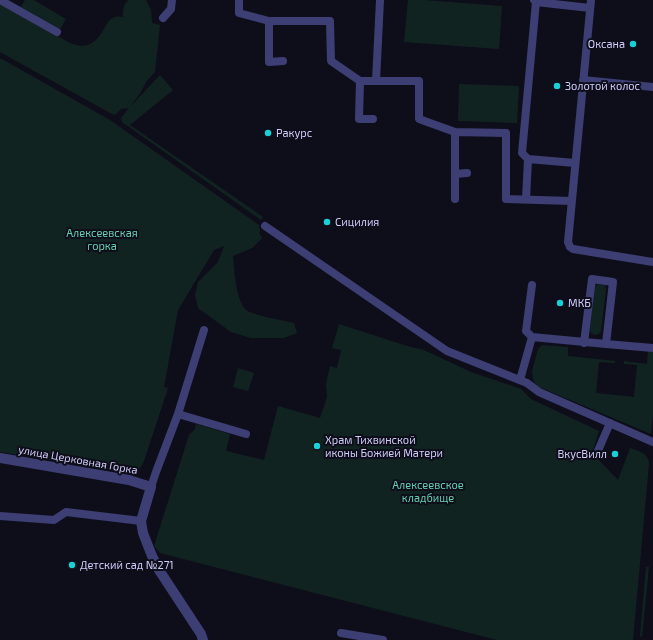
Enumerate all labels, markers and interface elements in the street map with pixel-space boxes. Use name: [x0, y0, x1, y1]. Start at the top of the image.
place label: Оксана: [588, 37, 625, 51]
marker: Оксана: [628, 39, 638, 49]
place label: Золотой колос: [565, 79, 640, 93]
marker: Золотой колос: [552, 81, 562, 91]
place label: Ракурс: [276, 126, 312, 140]
marker: Ракурс: [263, 128, 273, 138]
place label: Сицилия: [335, 215, 379, 229]
marker: Сицилия: [322, 217, 332, 227]
park label: Алексеевская горка: [66, 226, 138, 252]
place label: МКБ: [568, 296, 591, 310]
marker: МКБ: [555, 298, 565, 308]
place label: Храм Тихвинской иконы Божией Матери: [325, 433, 443, 459]
marker: Храм Тихвинской иконы Божией Матери: [312, 441, 322, 451]
street label: улица Церковная Горка: [17, 443, 139, 477]
place label: ВкусВилл: [557, 447, 607, 461]
marker: ВкусВилл: [610, 449, 620, 459]
park label: Алексеевское кладбище: [392, 478, 464, 504]
place label: Детский сад №271: [80, 558, 174, 572]
marker: Детский сад №271: [67, 560, 77, 570]

